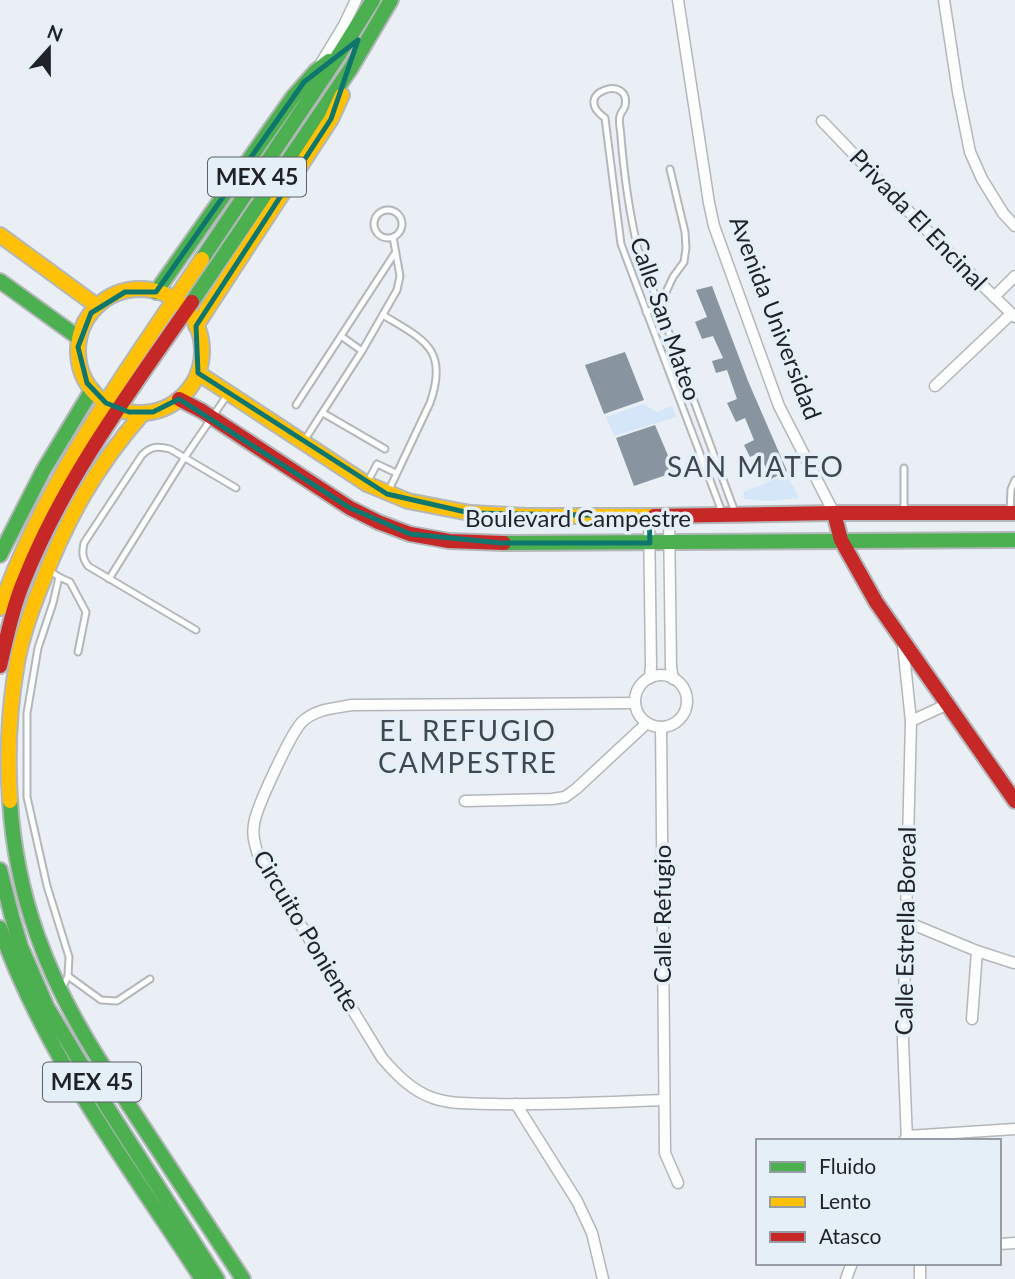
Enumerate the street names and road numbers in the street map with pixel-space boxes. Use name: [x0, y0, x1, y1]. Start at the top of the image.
street label: Privada El Encinal: [844, 142, 994, 296]
road number: MEX 45: [208, 158, 306, 196]
street label: Avenida Universidad: [724, 212, 829, 423]
street label: Calle San Mateo: [625, 233, 708, 404]
street label: Boulevard Campestre: [465, 503, 691, 532]
street label: Calle Estrella Boreal: [888, 826, 921, 1035]
street label: Circuito Poniente: [248, 845, 367, 1016]
street label: Calle Refugio: [647, 845, 676, 983]
road number: MEX 45: [43, 1063, 141, 1102]

